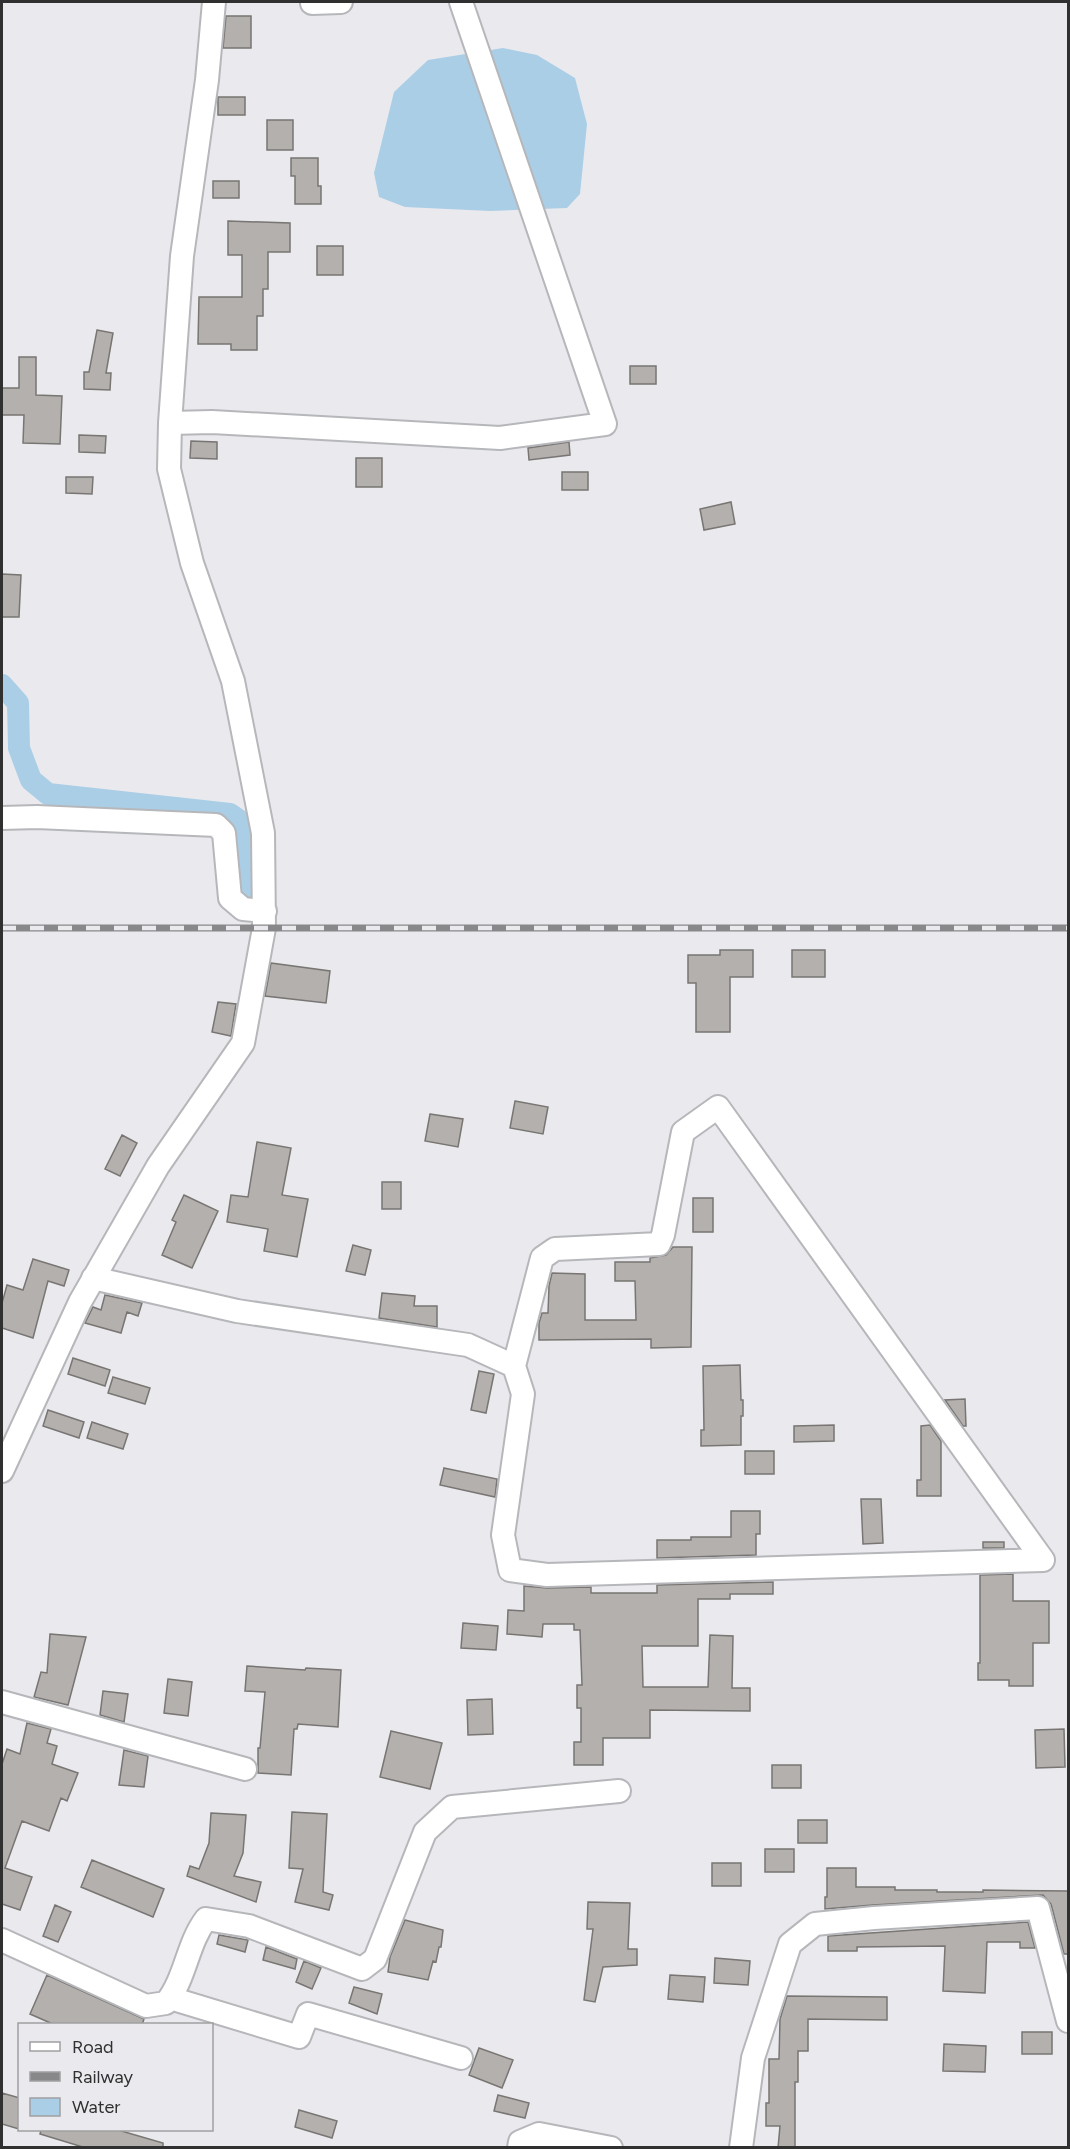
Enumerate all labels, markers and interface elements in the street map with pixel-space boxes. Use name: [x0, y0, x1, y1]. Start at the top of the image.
legend: [18, 2023, 213, 2131]
text: Road: [72, 2036, 113, 2058]
text: Railway: [72, 2066, 134, 2088]
text: Water: [72, 2096, 120, 2118]

